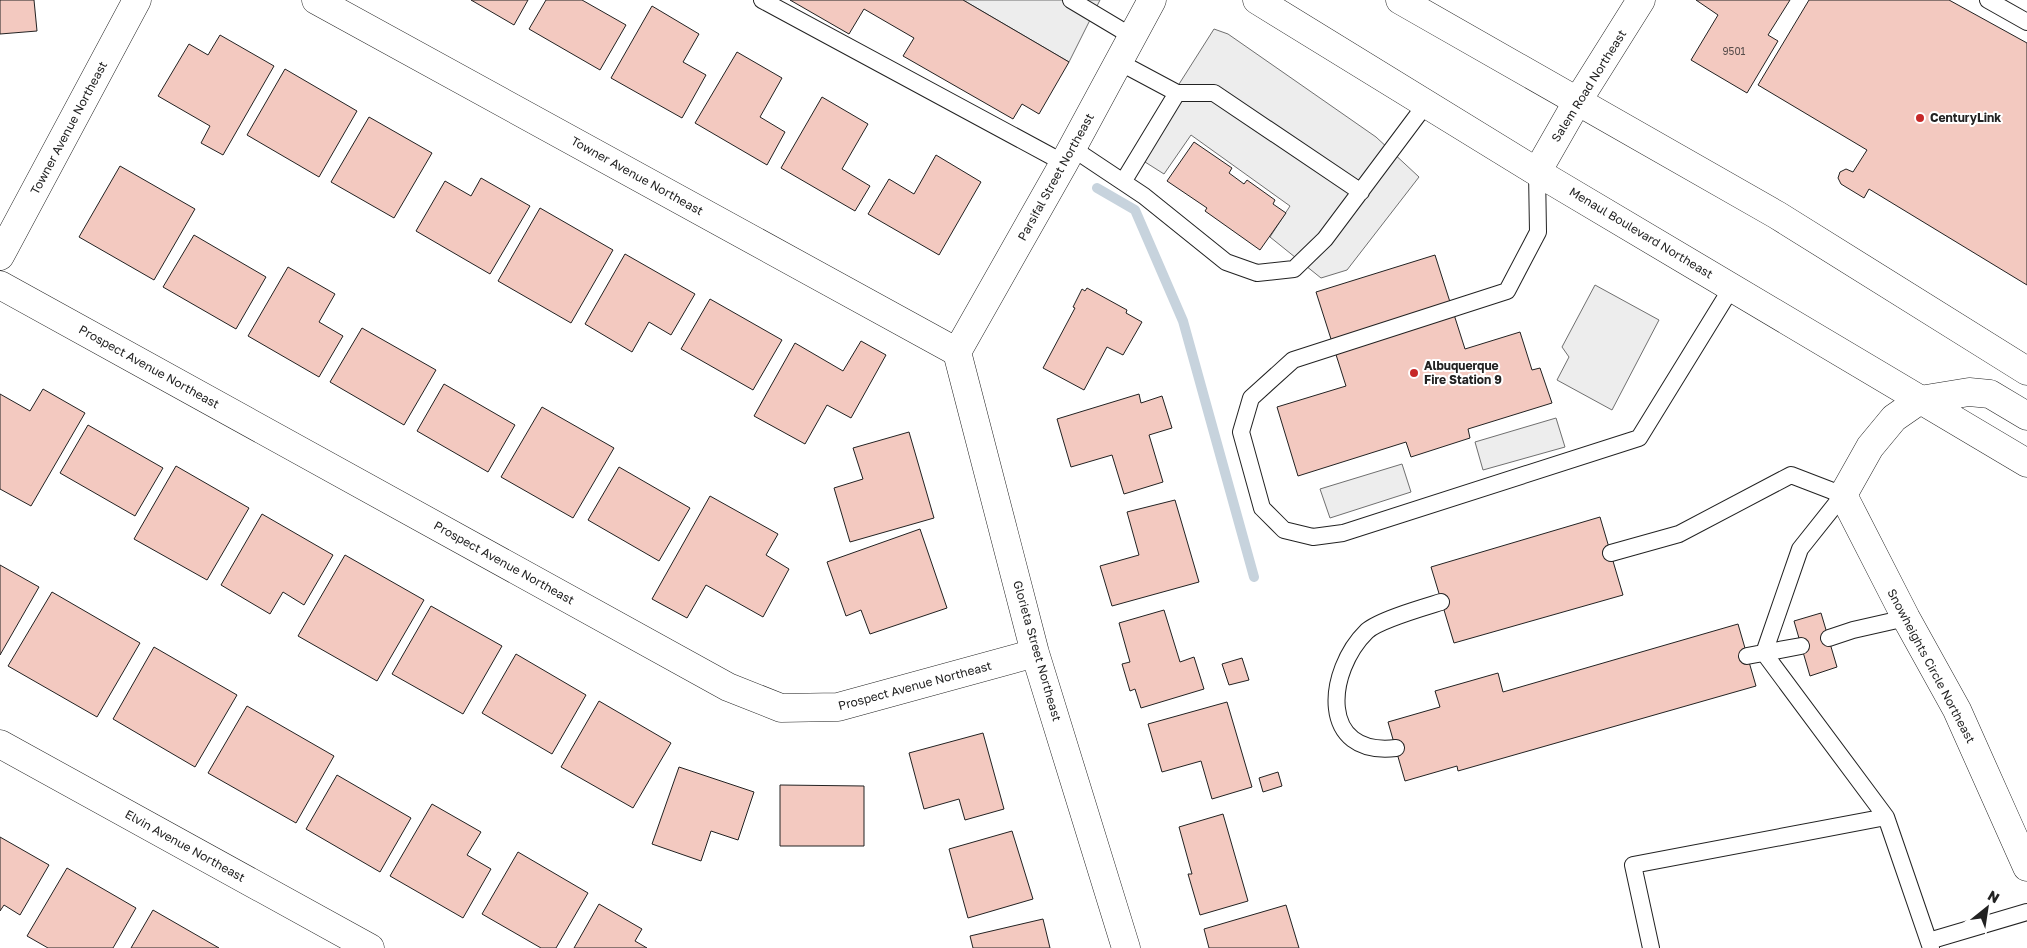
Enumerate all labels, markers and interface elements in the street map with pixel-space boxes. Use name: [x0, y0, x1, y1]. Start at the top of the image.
street label: Salem Road Northeast: [1548, 27, 1629, 145]
house number: 9501: [1723, 45, 1746, 57]
street label: Towner Avenue Northeast: [27, 58, 110, 197]
street label: Parsifal Street Northeast: [1014, 110, 1097, 243]
place label: CenturyLink: [1930, 110, 2001, 125]
marker: CenturyLink: [1914, 112, 1926, 124]
street label: Towner Avenue Northeast: [569, 133, 706, 218]
street label: Menaul Boulevard Northeast: [1567, 184, 1716, 282]
street label: Prospect Avenue Northeast: [76, 322, 222, 412]
place label: Albuquerque Fire Station 9: [1424, 358, 1502, 387]
marker: Albuquerque Fire Station 9: [1408, 367, 1420, 379]
street label: Prospect Avenue Northeast: [431, 518, 577, 608]
street label: Glorieta Street Northeast: [1010, 579, 1065, 723]
street label: Snowheights Circle Northeast: [1884, 586, 1979, 746]
street label: Prospect Avenue Northeast: [836, 658, 993, 713]
street label: Elvin Avenue Northeast: [123, 806, 248, 885]
north arrow: [1962, 883, 2012, 933]
text: N: [1985, 886, 2003, 906]

